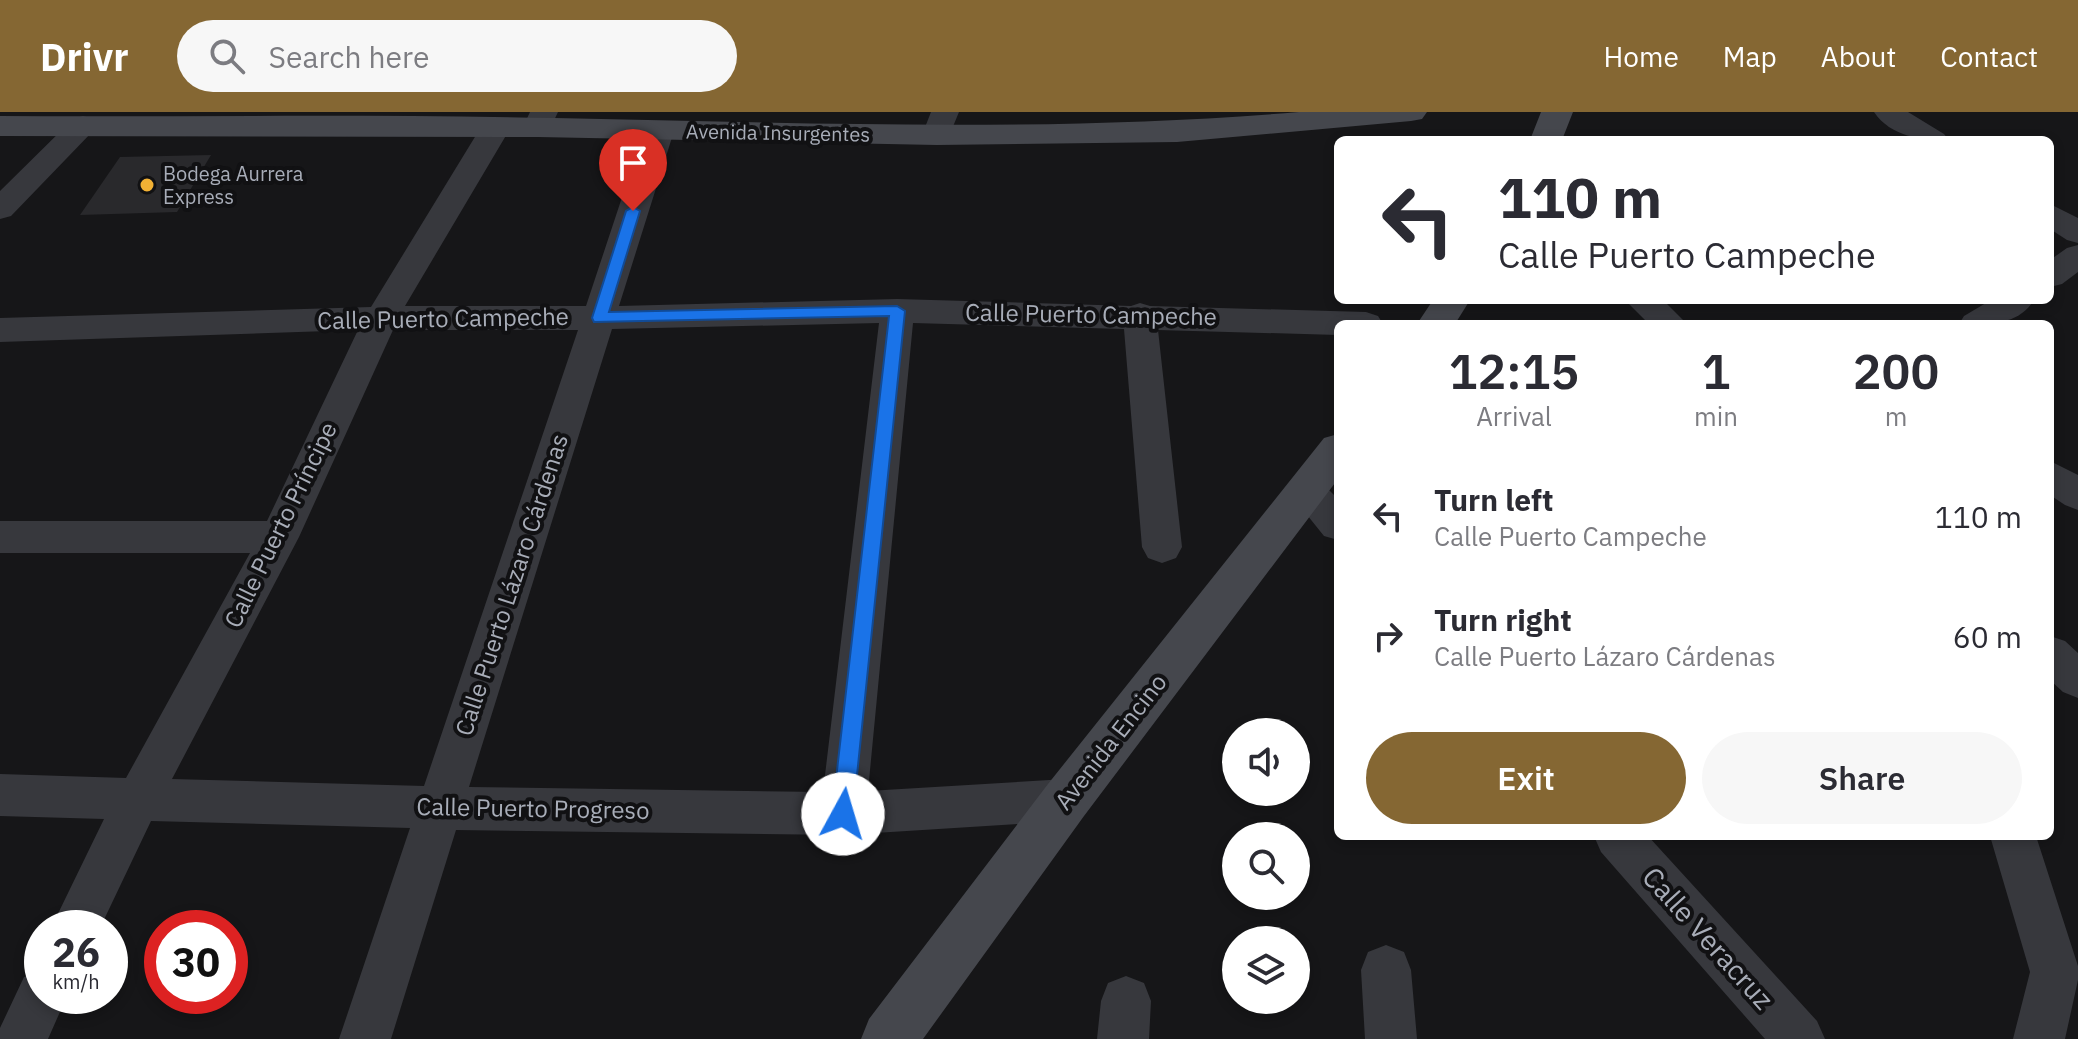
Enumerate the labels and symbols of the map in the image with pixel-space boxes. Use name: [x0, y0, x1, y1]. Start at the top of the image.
street label: Avenida Insurgentes: [686, 117, 870, 148]
pin: [599, 129, 667, 211]
place label: Bodega Aurrera Express: [163, 160, 304, 210]
marker: Bodega Aurrera Express: [138, 176, 156, 194]
street label: Calle Puerto Campeche: [965, 296, 1217, 332]
street label: Calle Puerto Campeche: [317, 300, 569, 336]
street label: Calle Puerto Príncipe: [216, 416, 344, 633]
street label: Calle Puerto Lázaro Cárdenas: [447, 430, 575, 740]
street label: Avenida Encino: [1047, 667, 1173, 816]
position arrow: [801, 772, 885, 856]
street label: Calle Puerto Progreso: [416, 790, 650, 826]
street label: Calle Veracruz: [1635, 859, 1782, 1017]
speed limit sign: 30: [144, 910, 248, 1014]

